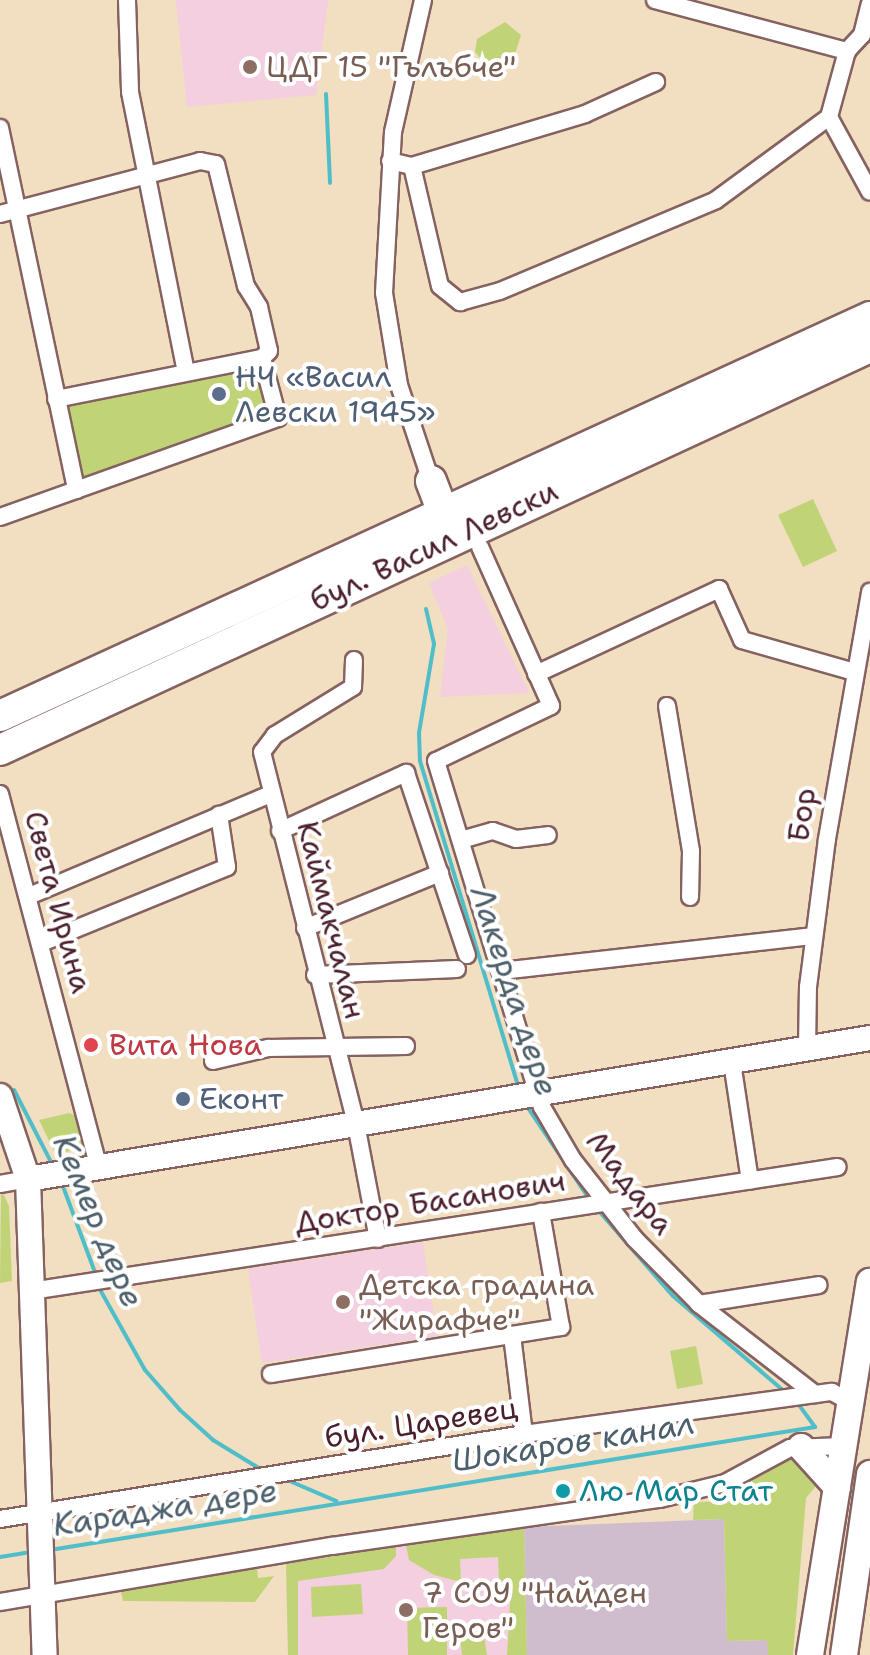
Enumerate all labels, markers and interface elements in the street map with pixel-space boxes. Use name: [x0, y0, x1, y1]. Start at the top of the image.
place label: ЦДГ 15 "Гълъбче": [266, 49, 516, 85]
marker: ЦДГ 15 "Гълъбче": [241, 58, 259, 76]
place label: НЧ «Васил Левски 1945»: [235, 359, 435, 430]
marker: НЧ «Васил Левски 1945»: [210, 385, 228, 403]
street label: бул. Васил Левски: [304, 473, 564, 619]
street label: Бор: [780, 785, 824, 845]
street label: Света Ирина: [16, 807, 100, 997]
street label: Каймакчалан: [289, 817, 373, 1023]
water label: Лакерда дере: [462, 881, 566, 1101]
place label: Вита Нова: [109, 1027, 262, 1063]
marker: Вита Нова: [80, 1034, 102, 1056]
place label: Еконт: [199, 1081, 283, 1117]
marker: Еконт: [174, 1090, 192, 1108]
street label: Мадара: [578, 1124, 682, 1242]
water label: Кемер дере: [44, 1129, 152, 1313]
street label: Доктор Басанович: [292, 1163, 568, 1241]
place label: Детска градина "Жирафче": [359, 1267, 594, 1338]
marker: Детска градина "Жирафче": [334, 1293, 352, 1311]
street label: бул. Царевец: [322, 1390, 520, 1456]
water label: Шокаров канал: [449, 1404, 697, 1480]
water label: Караджа дере: [50, 1471, 280, 1545]
place label: Лю Мар Стат: [579, 1473, 773, 1509]
marker: Лю Мар Стат: [554, 1482, 572, 1500]
place label: 7 СОУ "Найден Геров": [422, 1575, 647, 1646]
marker: 7 СОУ "Найден Геров": [397, 1601, 415, 1619]

